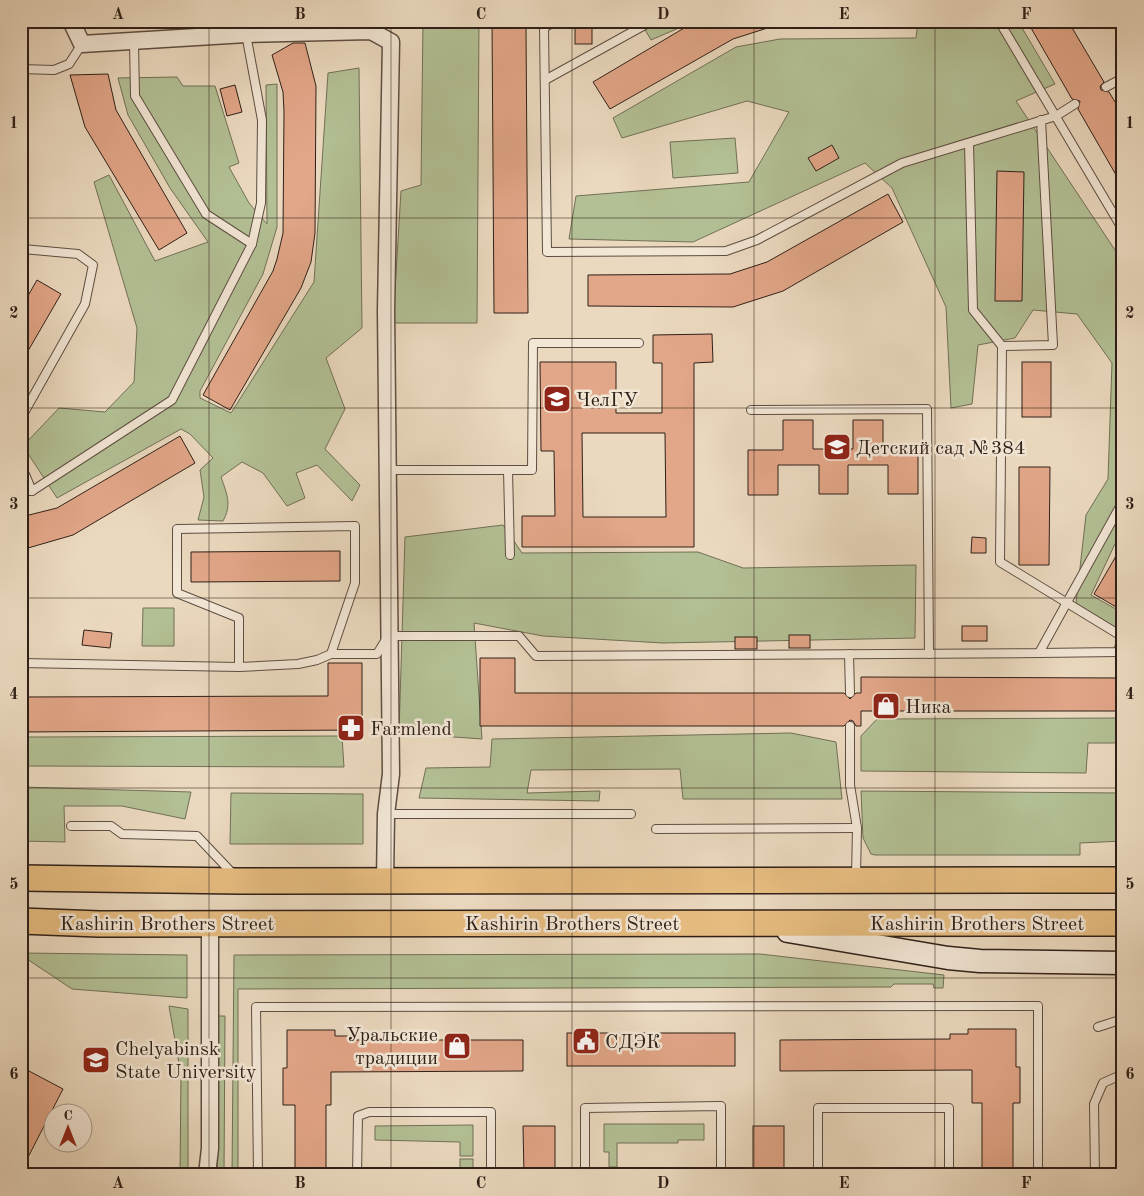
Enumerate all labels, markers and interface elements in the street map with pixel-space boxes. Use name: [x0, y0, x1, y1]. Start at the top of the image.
text: A: [112, 7, 124, 23]
text: B: [294, 7, 306, 23]
text: C: [476, 7, 486, 23]
text: D: [657, 7, 669, 23]
text: E: [838, 7, 850, 23]
text: F: [1021, 7, 1032, 23]
text: 1: [9, 116, 19, 132]
text: 1: [1125, 116, 1135, 132]
text: 2: [9, 306, 19, 322]
text: 2: [1125, 306, 1135, 322]
school or university icon: ЧелГУ: [542, 384, 572, 414]
place label: ЧелГУ: [576, 391, 638, 411]
school or university icon: Детский сад №384: [822, 432, 852, 462]
place label: Детский сад №384: [856, 439, 1025, 459]
text: 3: [9, 497, 19, 513]
text: 3: [1125, 497, 1135, 513]
text: 4: [9, 687, 19, 703]
text: 4: [1125, 687, 1135, 703]
shop icon: Ника: [871, 691, 901, 721]
place label: Ника: [905, 698, 952, 718]
pharmacy icon: Farmlend: [336, 713, 366, 743]
place label: Farmlend: [370, 720, 452, 740]
text: 5: [9, 877, 19, 893]
text: 5: [1125, 877, 1135, 893]
street label: Kashirin Brothers Street: [60, 915, 274, 935]
street label: Kashirin Brothers Street: [465, 915, 679, 935]
street label: Kashirin Brothers Street: [870, 915, 1084, 935]
place label: Уральские традиции: [346, 1026, 438, 1069]
public building icon: СДЭК: [571, 1026, 601, 1056]
shop icon: Уральские традиции: [442, 1031, 472, 1061]
place label: СДЭК: [605, 1033, 661, 1053]
place label: Chelyabinsk State University: [115, 1040, 257, 1083]
school or university icon: Chelyabinsk State University: [81, 1045, 111, 1075]
text: 6: [9, 1067, 19, 1083]
text: 6: [1125, 1067, 1135, 1083]
north arrow: [42, 1104, 92, 1154]
text: С: [63, 1109, 73, 1123]
text: A: [112, 1176, 124, 1192]
text: B: [294, 1176, 306, 1192]
text: C: [476, 1176, 486, 1192]
text: D: [657, 1176, 669, 1192]
text: E: [838, 1176, 850, 1192]
text: F: [1021, 1176, 1032, 1192]

